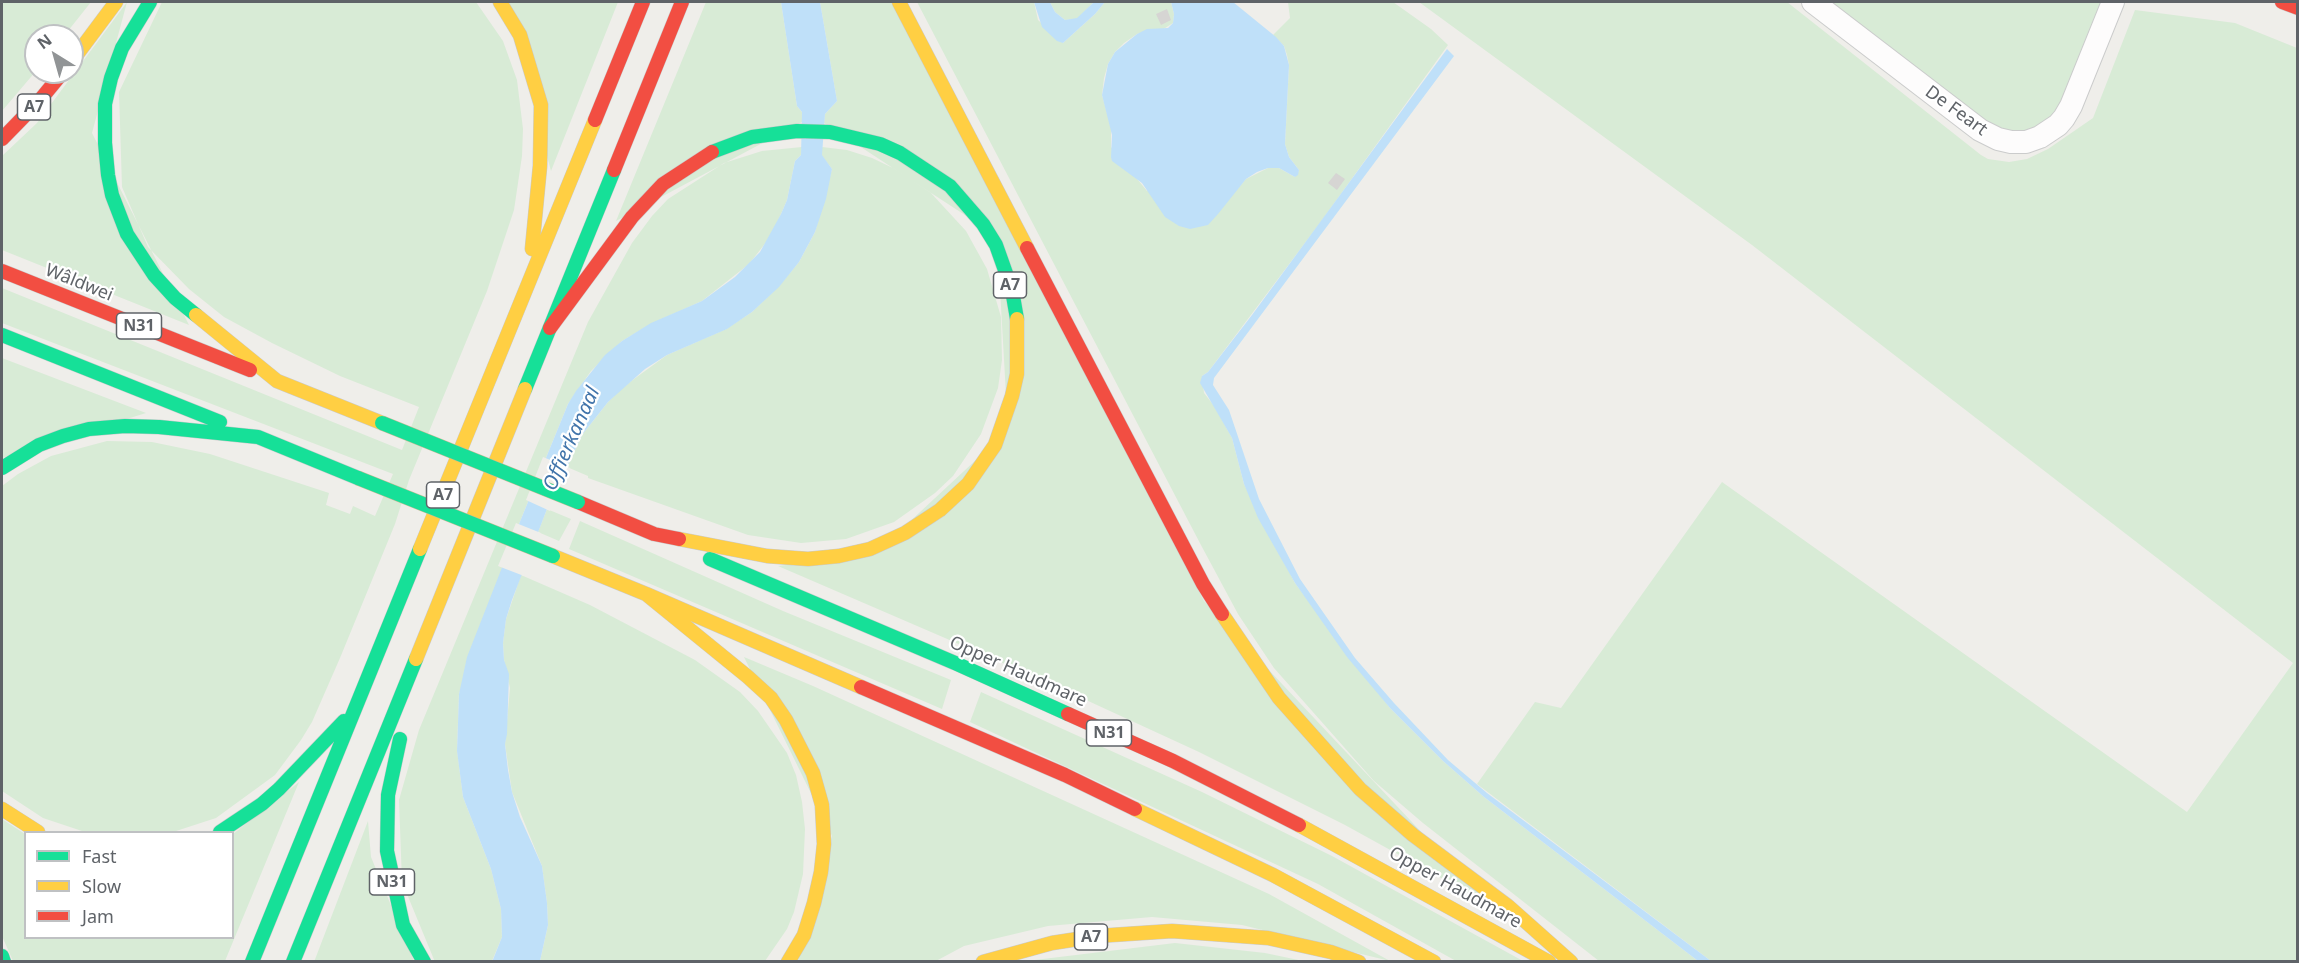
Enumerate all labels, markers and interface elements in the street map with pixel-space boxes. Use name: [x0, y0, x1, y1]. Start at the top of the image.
north arrow: [24, 24, 84, 84]
text: N: [33, 29, 56, 54]
street label: De Feart: [1921, 81, 1991, 141]
road number: A7: [18, 94, 51, 120]
street label: Wâldwei: [42, 260, 116, 306]
road number: A7: [994, 272, 1026, 298]
road number: N31: [116, 313, 162, 339]
water label: Offierkanaal: [538, 383, 606, 495]
road number: A7: [426, 482, 460, 508]
street label: Opper Haudmare: [946, 632, 1090, 712]
road number: N31: [1086, 720, 1132, 746]
legend: [24, 831, 234, 939]
street label: Opper Haudmare: [1385, 843, 1525, 933]
text: Fast: [82, 844, 117, 868]
road number: N31: [370, 869, 414, 895]
text: Slow: [82, 874, 121, 898]
text: Jam: [82, 904, 114, 928]
road number: A7: [1074, 924, 1108, 950]

